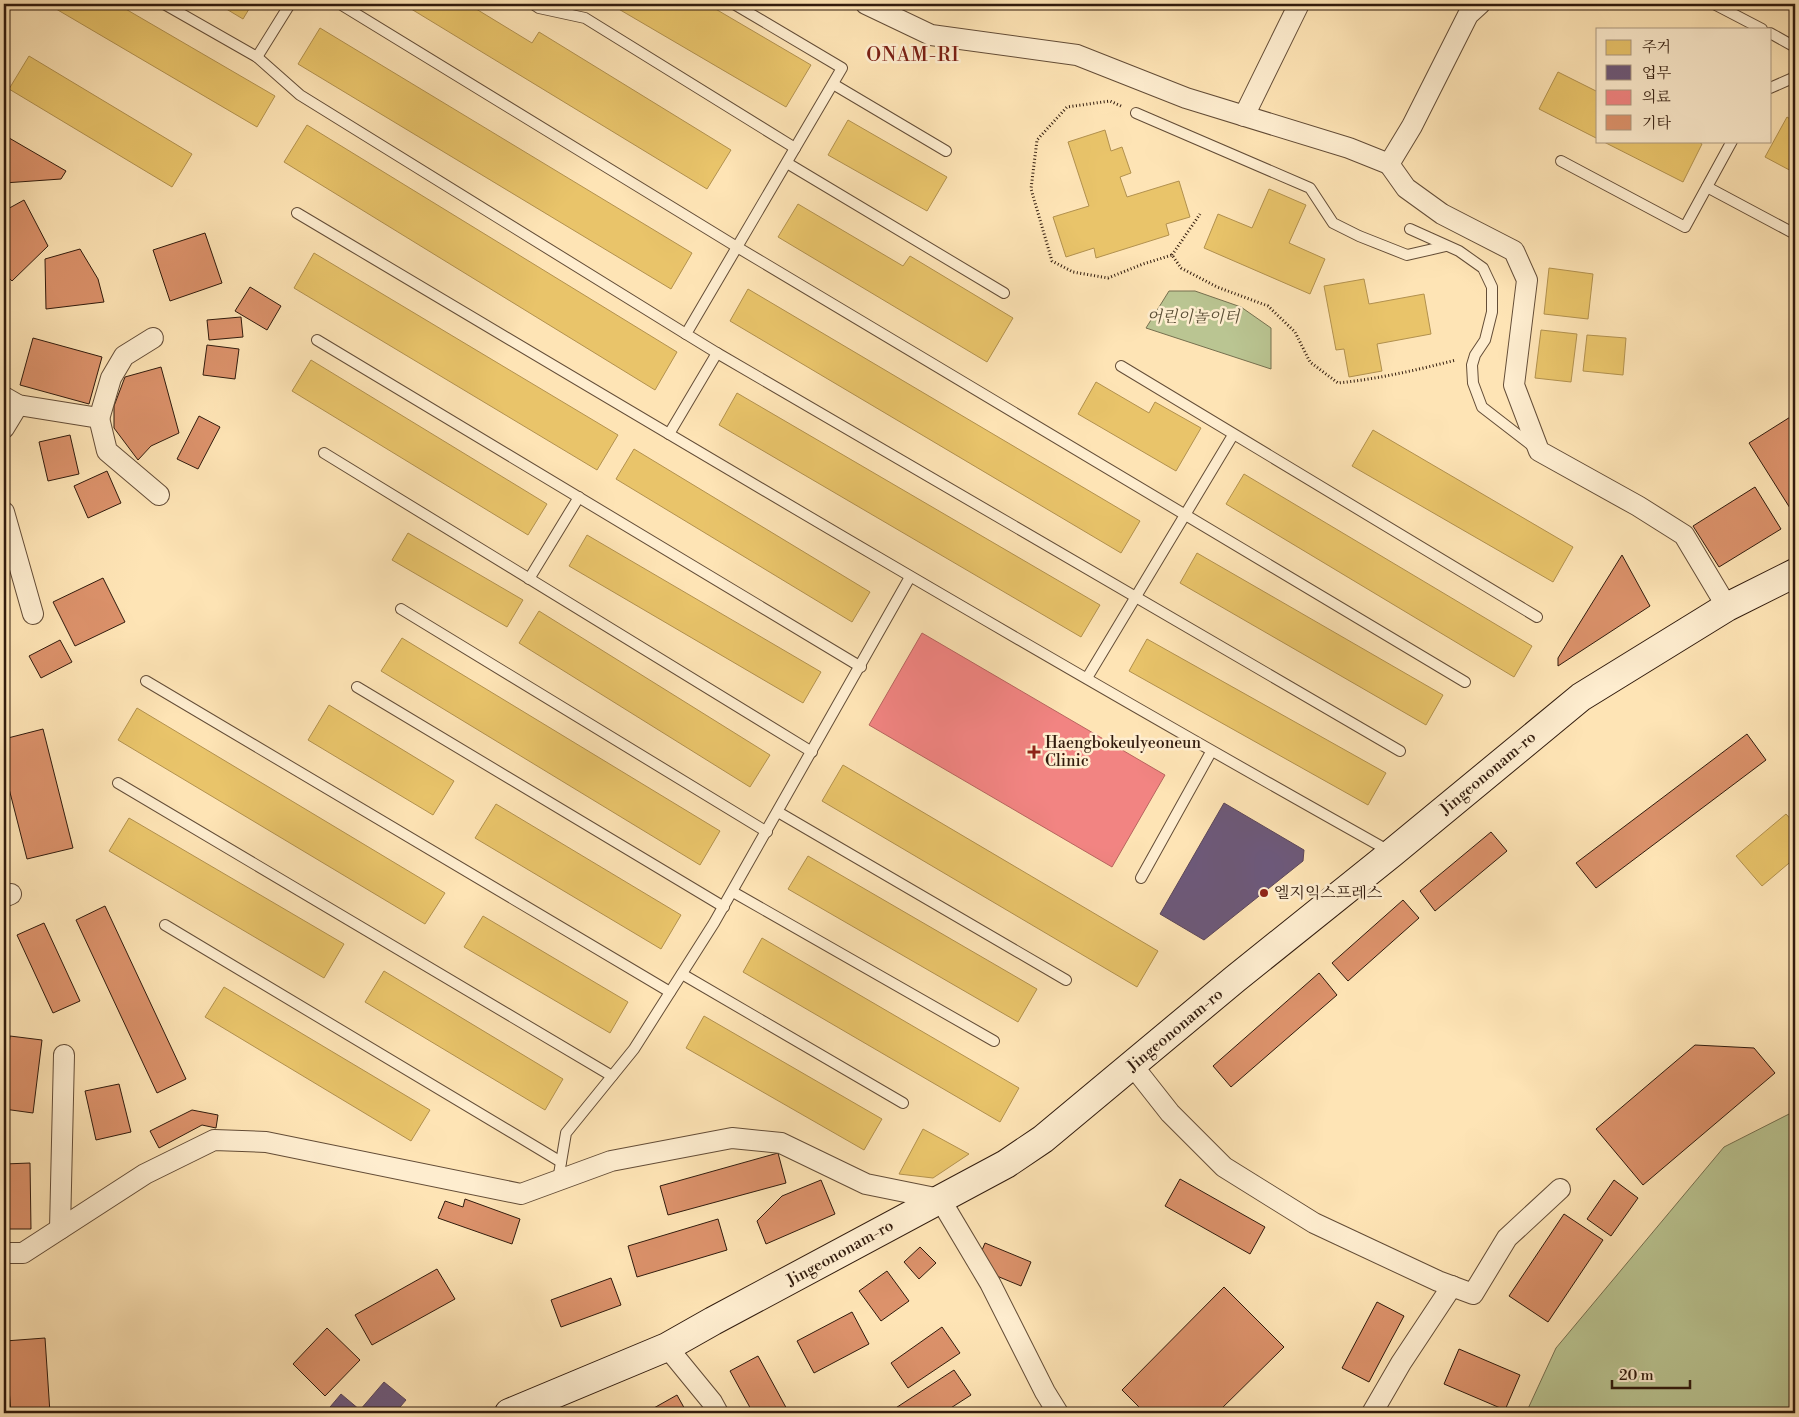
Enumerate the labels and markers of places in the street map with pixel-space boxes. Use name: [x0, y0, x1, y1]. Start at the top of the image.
place label: Haengbokeulyeoneun Clinic: [1045, 733, 1201, 771]
marker: Haengbokeulyeoneun Clinic: [1027, 745, 1041, 759]
place label: 엘지익스프레스: [1274, 883, 1383, 903]
marker: 엘지익스프레스: [1258, 887, 1270, 899]

